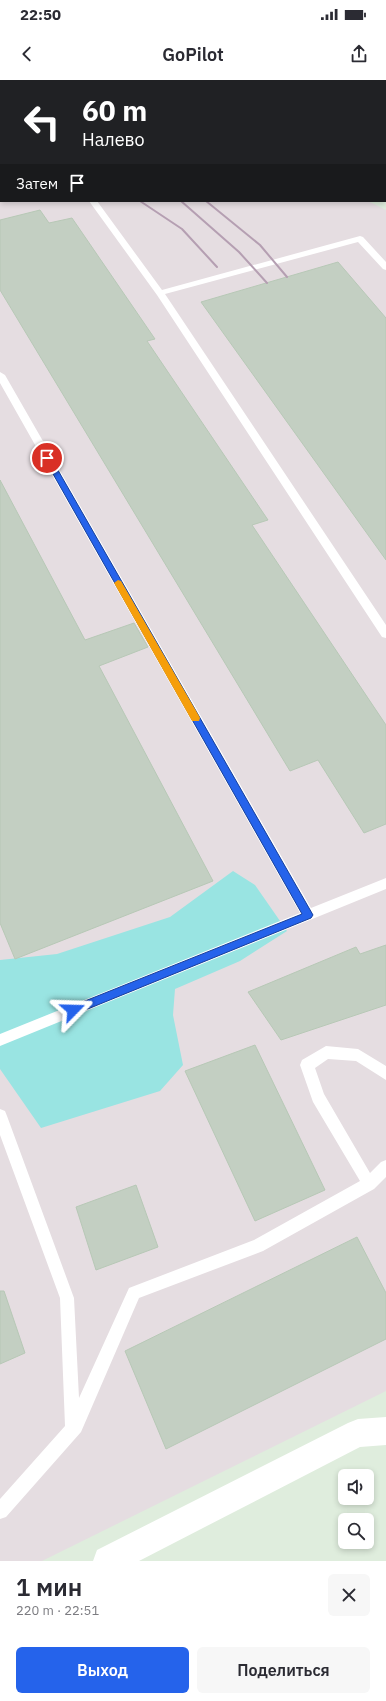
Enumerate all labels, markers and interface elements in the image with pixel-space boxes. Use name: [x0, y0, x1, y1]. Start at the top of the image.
text: 22:50: [20, 5, 61, 24]
icon: back: [16, 43, 38, 65]
text: GoPilot: [162, 43, 224, 66]
icon: share: [348, 43, 370, 65]
text: 60 m: [82, 92, 147, 129]
icon: left: [16, 96, 68, 148]
text: Налево: [82, 128, 145, 151]
icon: arrive: [66, 172, 88, 194]
text: Затем: [16, 174, 58, 193]
pin: [30, 441, 64, 475]
icon: arrive: [36, 447, 58, 469]
position arrow: [52, 989, 94, 1031]
map controls: [338, 1469, 374, 1549]
button: sound: [338, 1469, 374, 1505]
button: search: [338, 1513, 374, 1549]
text: 1 мин: [16, 1571, 82, 1603]
button: close: [328, 1574, 370, 1616]
text: 220 m · 22:51: [16, 1602, 99, 1619]
button: Выход: [16, 1647, 189, 1693]
button: Поделиться: [197, 1647, 370, 1693]

